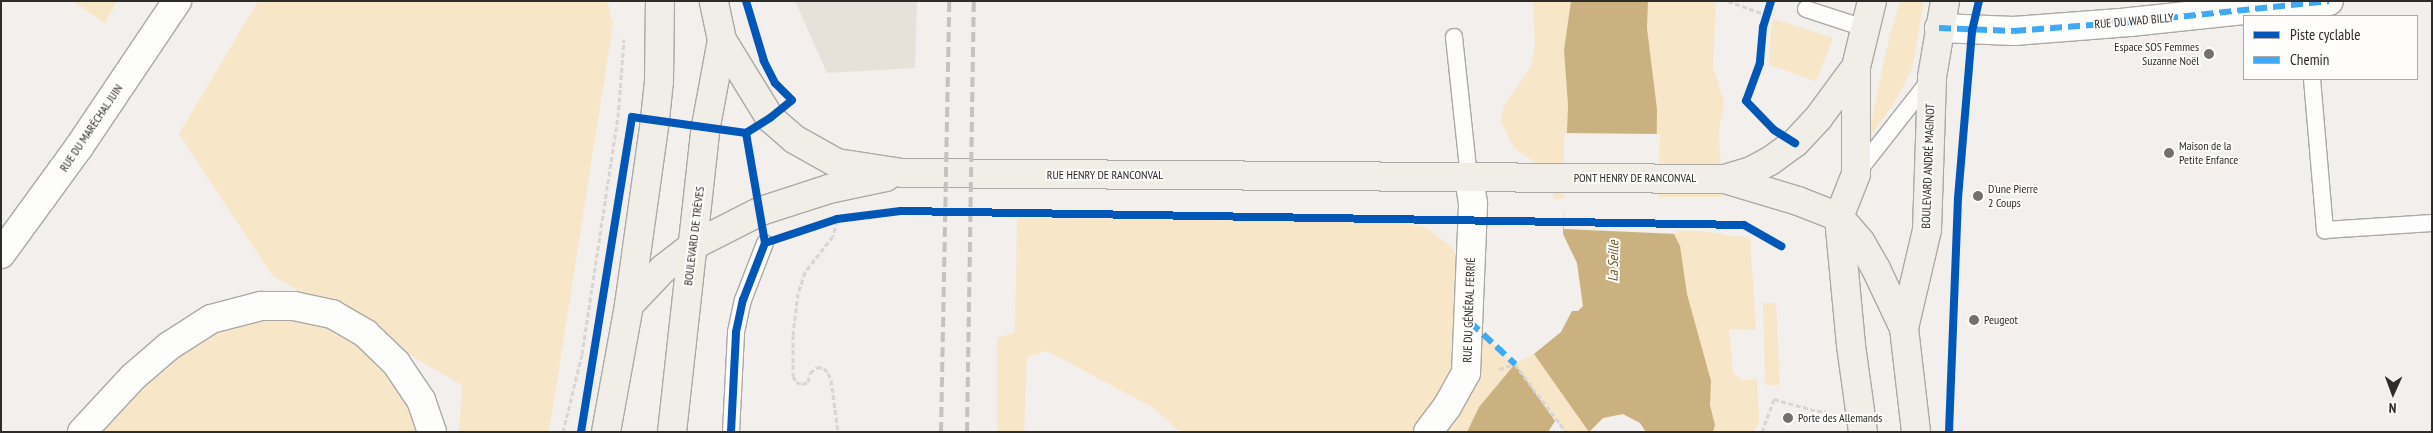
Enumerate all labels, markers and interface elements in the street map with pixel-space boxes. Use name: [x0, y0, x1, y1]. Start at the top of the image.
street label: RUE DU WAD BILLY: [2094, 10, 2174, 32]
legend: [2243, 15, 2418, 80]
text: Piste cyclable: [2290, 25, 2360, 44]
place label: Espace SOS Femmes Suzanne Noël: [2114, 40, 2199, 68]
marker: Espace SOS Femmes Suzanne Noël: [2203, 48, 2215, 60]
text: Chemin: [2290, 50, 2329, 69]
street label: RUE DU MARÉCHAL JUIN: [56, 81, 126, 175]
street label: BOULEVARD ANDRÉ MAGINOT: [1919, 103, 1937, 229]
place label: Maison de la Petite Enfance: [2179, 139, 2238, 167]
marker: Maison de la Petite Enfance: [2163, 147, 2175, 159]
street label: RUE HENRY DE RANCONVAL: [1047, 168, 1163, 182]
street label: PONT HENRY DE RANCONVAL: [1573, 171, 1697, 185]
place label: D'une Pierre 2 Coups: [1988, 182, 2038, 210]
street label: BOULEVARD DE TRÈVES: [681, 185, 707, 287]
marker: D'une Pierre 2 Coups: [1972, 190, 1984, 202]
water label: La Seille: [1604, 240, 1622, 282]
street label: RUE DU GÉNÉRAL FERRIÉ: [1460, 257, 1478, 363]
place label: Peugeot: [1984, 313, 2018, 327]
marker: Peugeot: [1968, 314, 1980, 326]
north arrow: [2368, 368, 2418, 418]
text: N: [2388, 399, 2397, 417]
place label: Porte des Allemands: [1798, 411, 1883, 425]
marker: Porte des Allemands: [1782, 412, 1794, 424]

